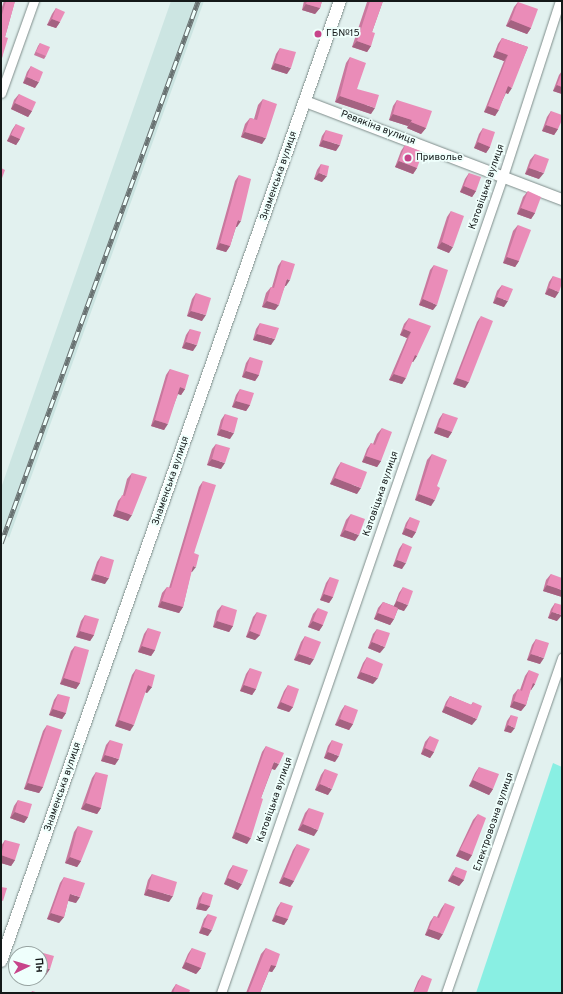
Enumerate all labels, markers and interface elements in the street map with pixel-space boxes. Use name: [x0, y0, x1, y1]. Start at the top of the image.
place label: ГБ№15: [326, 28, 360, 40]
marker: ГБ№15: [313, 29, 323, 39]
street label: Ревякіна вулиця: [339, 108, 417, 148]
street label: Знаменська вулиця: [258, 130, 300, 222]
street label: Катовіцька вулиця: [467, 143, 507, 231]
place label: Приволье: [416, 152, 463, 164]
marker: Приволье: [403, 153, 413, 163]
street label: Знаменська вулиця: [150, 435, 192, 527]
street label: Катовіцька вулиця: [361, 450, 401, 538]
street label: Знаменська вулиця: [42, 741, 84, 833]
street label: Катовіцька вулиця: [255, 756, 295, 844]
street label: Електровозна вулиця: [471, 771, 517, 873]
north arrow: [8, 946, 48, 986]
text: Пн: [31, 957, 47, 973]

